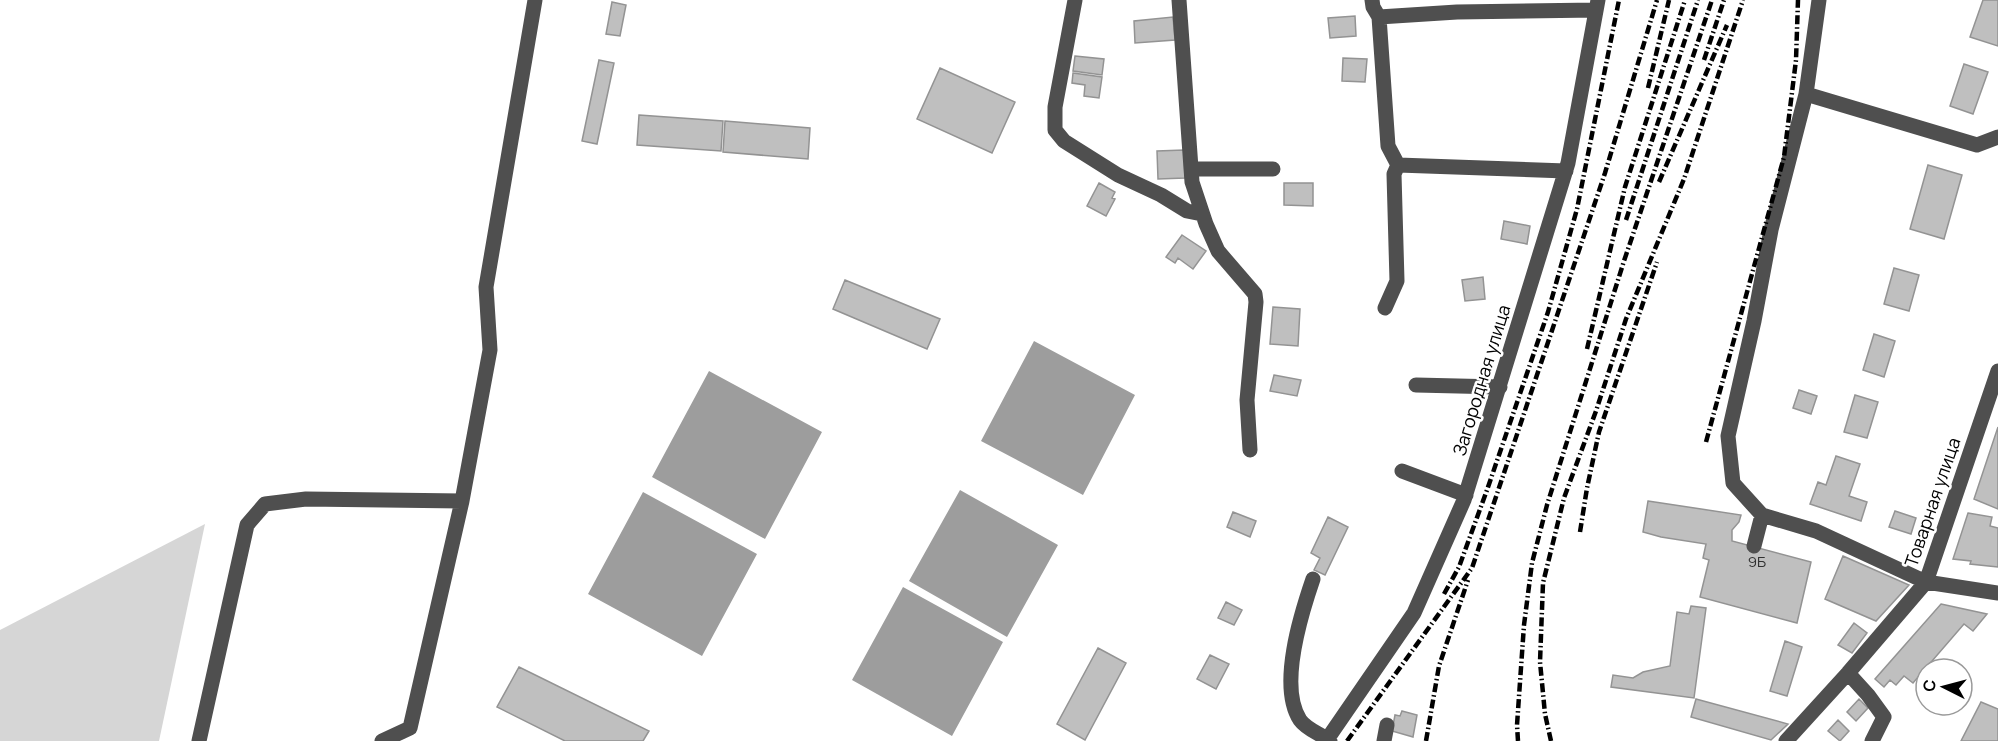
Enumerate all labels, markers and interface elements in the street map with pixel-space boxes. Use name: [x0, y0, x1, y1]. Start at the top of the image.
street label: Загородная улица: [1447, 302, 1515, 458]
street label: Товарная улица: [1899, 434, 1965, 570]
house number: 9Б: [1748, 551, 1766, 572]
north arrow: [1914, 657, 1974, 717]
text: С: [1918, 678, 1941, 692]

